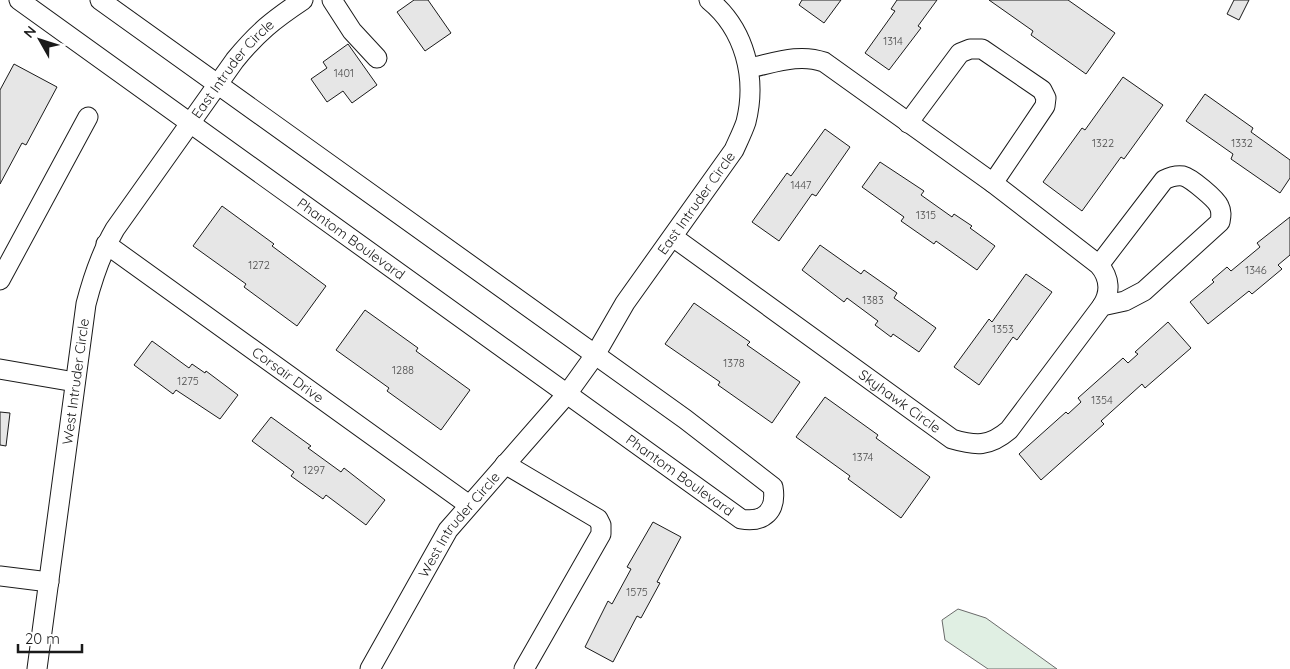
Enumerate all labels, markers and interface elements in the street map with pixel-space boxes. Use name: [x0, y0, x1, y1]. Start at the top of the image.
north arrow: [15, 15, 65, 65]
street label: East Intruder Circle: [187, 15, 278, 122]
text: N: [20, 22, 40, 41]
house number: 1314: [883, 34, 903, 48]
house number: 1401: [334, 66, 354, 80]
house number: 1322: [1092, 136, 1114, 150]
house number: 1332: [1231, 136, 1253, 150]
street label: East Intruder Circle: [653, 148, 739, 258]
house number: 1447: [791, 178, 812, 192]
street label: Phantom Boulevard: [294, 194, 409, 284]
house number: 1315: [916, 208, 936, 222]
house number: 1272: [248, 258, 270, 272]
house number: 1346: [1245, 263, 1267, 277]
house number: 1383: [862, 293, 884, 307]
street label: West Intruder Circle: [58, 317, 93, 446]
house number: 1353: [992, 322, 1014, 336]
street label: Corsair Drive: [248, 343, 327, 407]
house number: 1378: [723, 356, 745, 370]
house number: 1288: [392, 363, 414, 377]
street label: Skyhawk Circle: [855, 365, 944, 437]
house number: 1275: [177, 374, 199, 388]
house number: 1354: [1091, 393, 1113, 407]
street label: Phantom Boulevard: [622, 430, 737, 520]
house number: 1374: [853, 450, 874, 464]
house number: 1297: [303, 463, 325, 477]
street label: West Intruder Circle: [414, 468, 504, 581]
house number: 1575: [626, 585, 648, 599]
scale bar: [18, 622, 81, 654]
text: 20 m: [25, 629, 60, 648]

